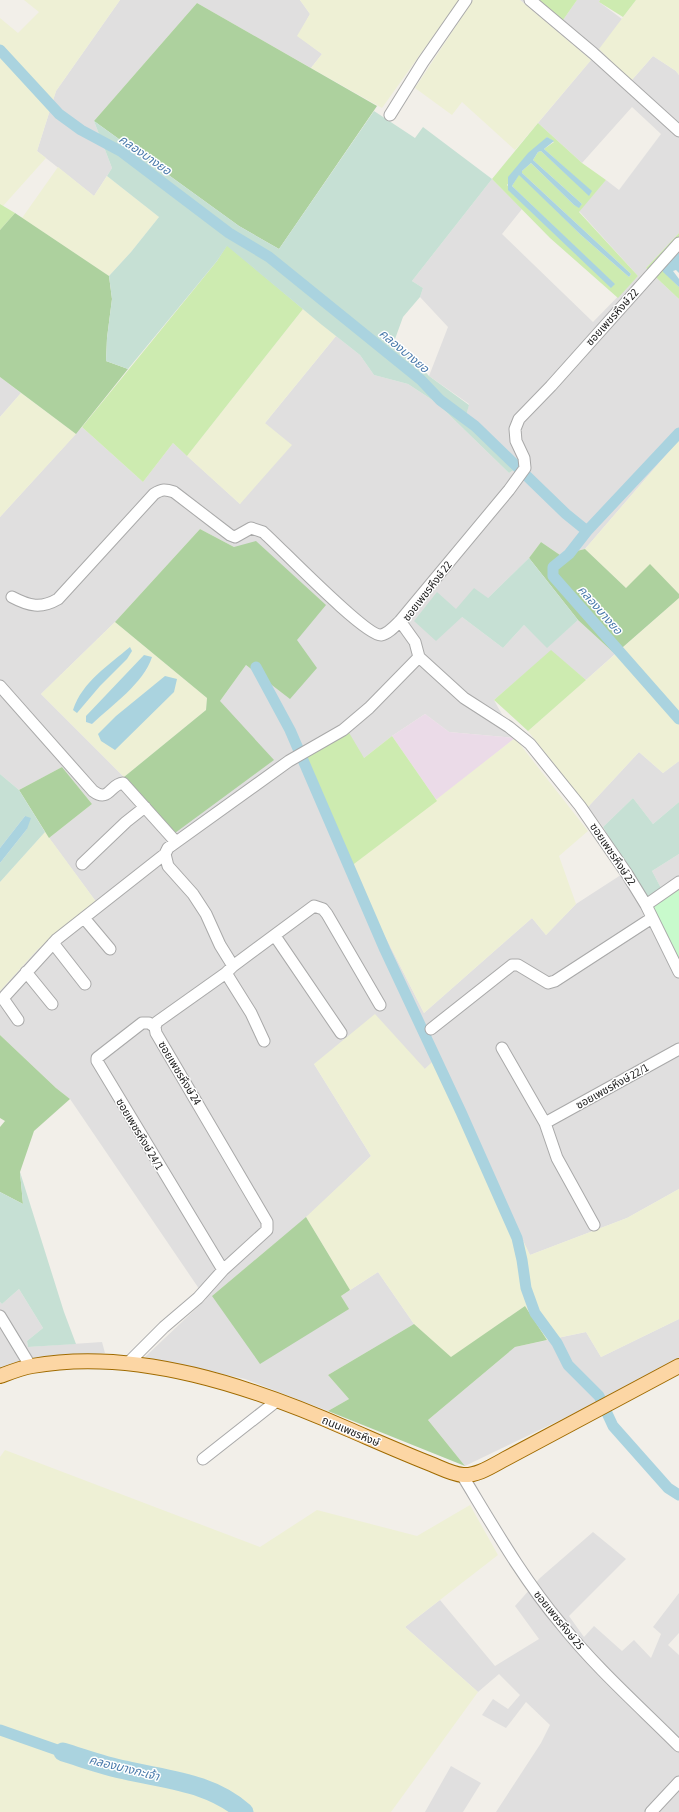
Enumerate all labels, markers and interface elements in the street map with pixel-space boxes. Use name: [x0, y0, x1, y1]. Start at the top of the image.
water label: คลองบางยอ: [116, 132, 175, 179]
street label: ซอยเพชรหึงษ์ 22: [583, 286, 641, 348]
water label: คลองบางยอ: [376, 326, 432, 376]
street label: ซอยเพชรหึงษ์ 22: [400, 559, 454, 623]
water label: คลองบางยอ: [575, 583, 626, 638]
street label: ซอยเพชรหึงษ์ 22: [588, 821, 638, 887]
street label: ซอยเพชรหึงษ์ 24: [156, 1039, 204, 1107]
street label: ซอยเพชรหึงษ์ 22/1: [574, 1061, 650, 1111]
street label: ซอยเพชรหึงษ์ 24/1: [114, 1096, 166, 1172]
street label: ถนนเพชรหึงษ์: [320, 1413, 382, 1449]
street label: ซอยเพชรหึงษ์ 25: [532, 1588, 586, 1652]
water label: คลองบางกะเจ้า: [87, 1753, 162, 1784]

